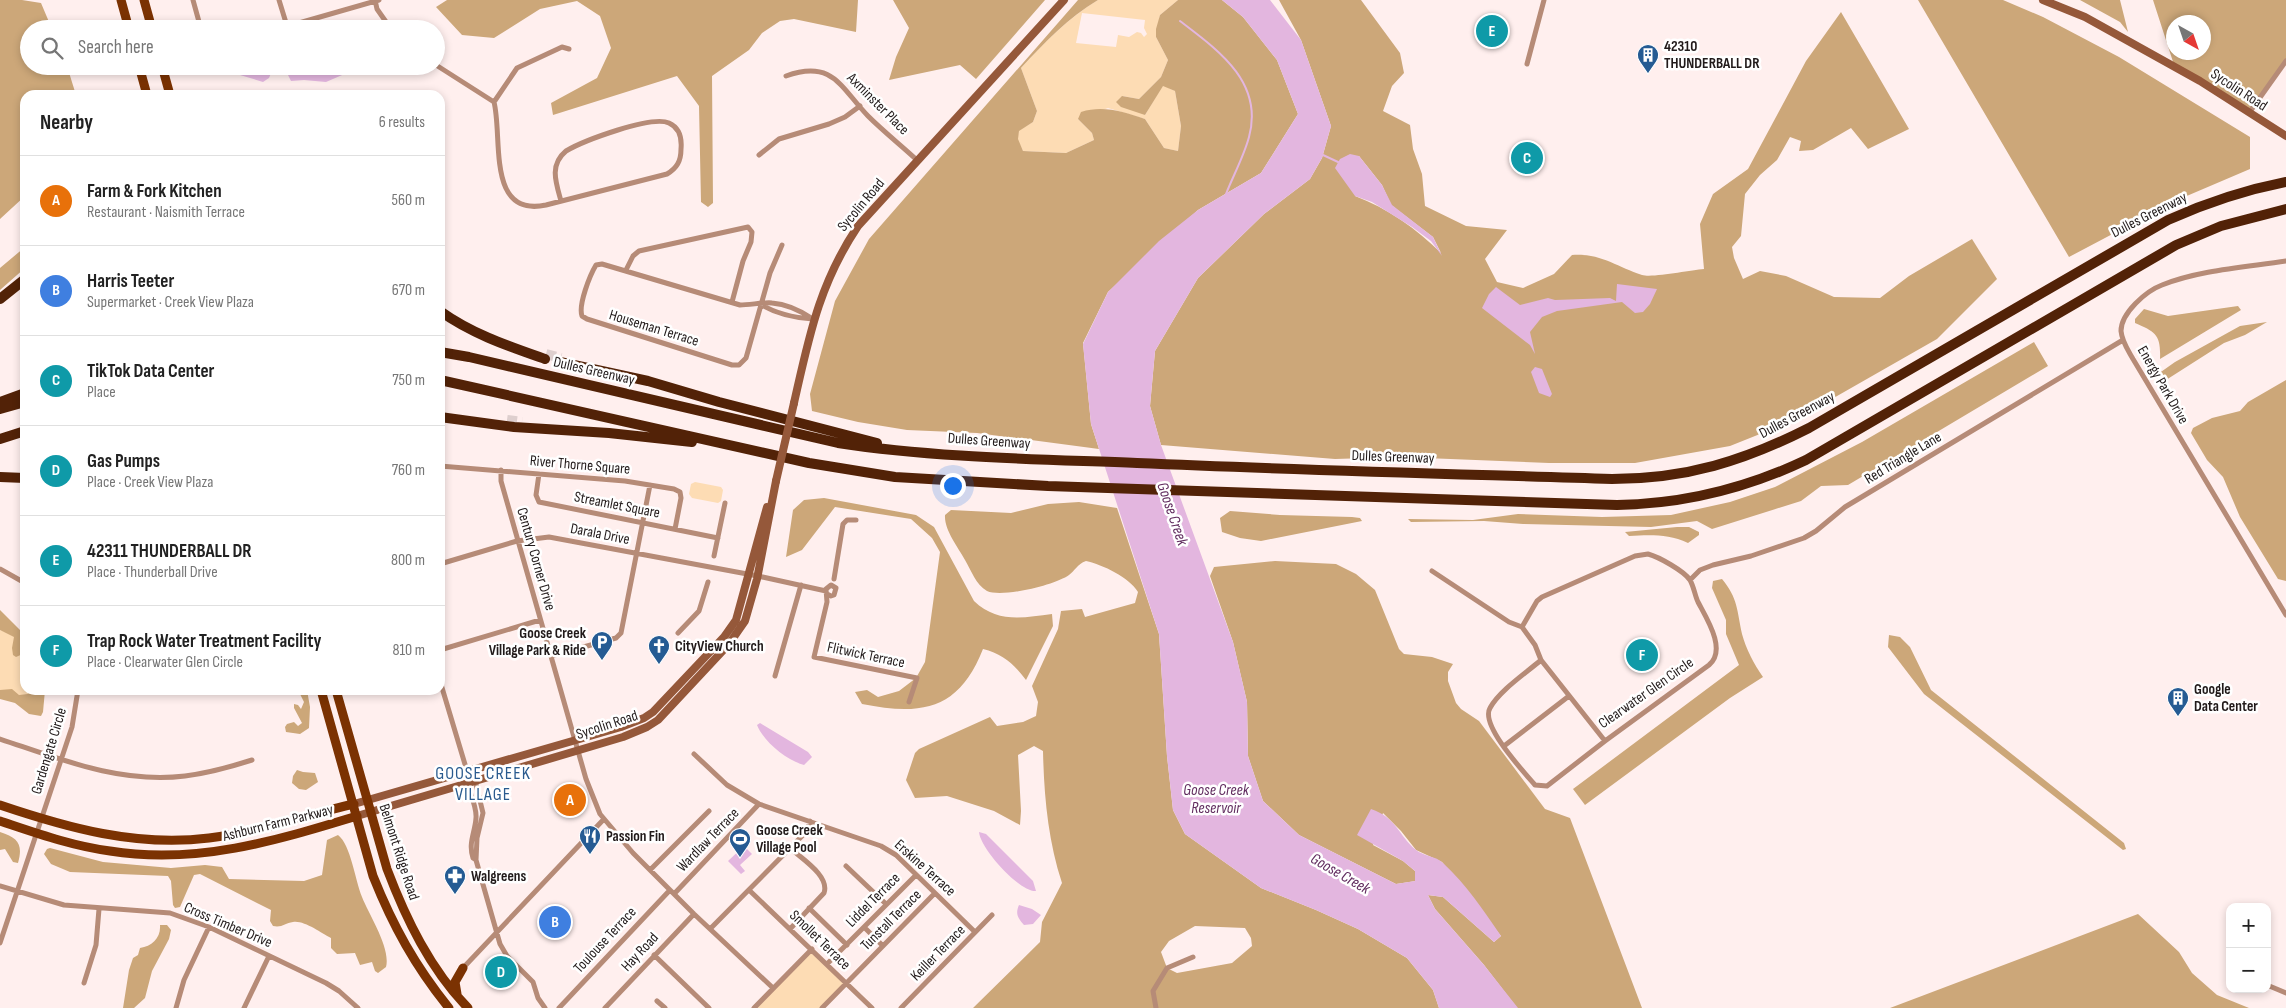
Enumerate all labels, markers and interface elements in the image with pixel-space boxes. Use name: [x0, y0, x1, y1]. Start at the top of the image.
pin: E: [1476, 12, 1508, 50]
north arrow: [2166, 15, 2211, 60]
search box: [20, 20, 445, 75]
icon: search: [38, 34, 66, 62]
text: Search here: [78, 36, 154, 59]
place label: 42310 THUNDERBALL DR: [1664, 37, 1760, 73]
building icon: 42310 THUNDERBALL DR: [1636, 43, 1660, 74]
street label: Sycolin Road: [2207, 65, 2271, 115]
street label: Axminster Place: [842, 68, 913, 139]
text: Nearby: [40, 110, 93, 135]
text: 6 results: [379, 113, 425, 132]
pin: C: [1511, 139, 1543, 177]
street label: Sycolin Road: [833, 174, 889, 236]
text: Farm & Fork Kitchen: [87, 180, 222, 203]
street label: Dulles Greenway: [2108, 188, 2190, 242]
text: A: [52, 191, 60, 210]
text: 560 m: [392, 191, 425, 210]
text: Restaurant · Naismith Terrace: [87, 203, 245, 222]
text: Harris Teeter: [87, 270, 174, 293]
text: B: [52, 281, 60, 300]
text: 670 m: [392, 281, 425, 300]
text: Supermarket · Creek View Plaza: [87, 293, 254, 312]
street label: Houseman Terrace: [607, 305, 701, 351]
street label: Energy Park Drive: [2133, 343, 2193, 427]
street label: Dulles Greenway: [552, 352, 637, 390]
text: TikTok Data Center: [87, 360, 215, 383]
text: C: [52, 371, 60, 390]
text: 750 m: [392, 371, 425, 390]
text: Place: [87, 383, 116, 402]
street label: Dulles Greenway: [1756, 387, 1838, 443]
street label: Red Triangle Lane: [1861, 428, 1945, 488]
street label: Dulles Greenway: [947, 429, 1031, 453]
street label: Dulles Greenway: [1351, 446, 1435, 468]
text: Gas Pumps: [87, 450, 160, 473]
street label: River Thorne Square: [529, 451, 631, 479]
text: D: [52, 461, 60, 480]
text: 760 m: [392, 461, 425, 480]
text: Place · Creek View Plaza: [87, 473, 213, 492]
your location: [940, 473, 966, 499]
water label: Goose Creek: [1152, 480, 1192, 549]
street label: Streamlet Square: [572, 487, 662, 523]
street label: Century Corner Drive: [512, 505, 560, 613]
street label: Darala Drive: [569, 519, 631, 549]
text: 42311 THUNDERBALL DR: [87, 540, 252, 563]
text: E: [53, 551, 59, 570]
text: 800 m: [391, 551, 425, 570]
text: Place · Thunderball Drive: [87, 563, 218, 582]
place label: Goose Creek Village Park & Ride: [489, 624, 587, 660]
text: Trap Rock Water Treatment Facility: [87, 630, 322, 653]
parking icon: Goose Creek Village Park & Ride: [590, 630, 614, 661]
church icon: CityView Church: [647, 634, 671, 665]
pin: F: [1626, 636, 1658, 674]
place label: CityView Church: [675, 637, 764, 656]
street label: Flitwick Terrace: [826, 638, 906, 672]
text: F: [53, 641, 59, 660]
text: 810 m: [392, 641, 425, 660]
text: Place · Clearwater Glen Circle: [87, 653, 243, 672]
street label: Clearwater Glen Circle: [1595, 653, 1697, 733]
place label: Google Data Center: [2194, 680, 2258, 716]
building icon: Google Data Center: [2166, 686, 2190, 717]
street label: Gardengate Circle: [27, 706, 71, 796]
street label: Sycolin Road: [574, 706, 640, 744]
district label: GOOSE CREEK VILLAGE: [435, 763, 531, 805]
pin: A: [554, 781, 586, 819]
water label: Goose Creek Reservoir: [1183, 781, 1250, 818]
street label: Ashburn Farm Parkway: [220, 800, 335, 846]
street label: Belmont Ridge Road: [374, 801, 424, 903]
street label: Wardlaw Terrace: [673, 804, 743, 876]
place label: Goose Creek Village Pool: [756, 821, 823, 857]
restaurant icon: Passion Fin: [578, 824, 602, 855]
place label: Passion Fin: [606, 827, 665, 846]
sports icon: Goose Creek Village Pool: [728, 827, 752, 858]
street label: Erskine Terrace: [890, 835, 960, 901]
water label: Goose Creek: [1307, 849, 1374, 899]
pharmacy icon: Walgreens: [443, 864, 467, 895]
place label: Walgreens: [471, 867, 526, 886]
street label: Liddel Terrace: [842, 869, 904, 931]
street label: Tunstall Terrace: [857, 886, 925, 954]
street label: Cross Timber Drive: [181, 898, 275, 952]
pin: B: [539, 903, 571, 941]
street label: Toulouse Terrace: [569, 903, 641, 977]
map controls: [2226, 903, 2271, 993]
button: +: [2226, 903, 2271, 948]
street label: Smollet Terrace: [785, 906, 855, 974]
street label: Keiller Terrace: [907, 921, 969, 985]
street label: Hay Road: [617, 929, 663, 975]
button: −: [2226, 948, 2271, 993]
pin: D: [485, 953, 517, 991]

